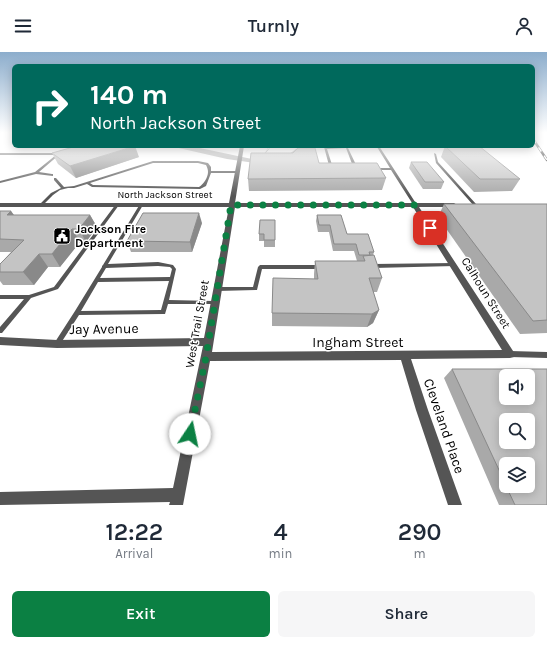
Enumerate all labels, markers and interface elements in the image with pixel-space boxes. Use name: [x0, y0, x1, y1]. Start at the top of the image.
icon: menu: [12, 15, 34, 37]
text: Turnly: [248, 15, 299, 37]
icon: person: [513, 15, 535, 37]
text: 140 m: [90, 78, 168, 111]
icon: right: [24, 80, 76, 132]
text: North Jackson Street: [90, 112, 261, 134]
street label: North Jackson Street: [117, 189, 213, 201]
pin: [413, 211, 447, 245]
icon: arrive: [419, 217, 441, 239]
place label: Jackson Fire Department: [75, 222, 146, 250]
public building icon: Jackson Fire Department: [52, 226, 72, 246]
street label: Calhoun Street: [458, 255, 514, 332]
street label: West Trail Street: [182, 278, 212, 369]
street label: Jay Avenue: [69, 320, 139, 338]
street label: Ingham Street: [312, 334, 404, 351]
map controls: [499, 369, 535, 493]
button: sound: [499, 369, 535, 405]
street label: Cleveland Place: [420, 376, 468, 476]
position arrow: [169, 413, 211, 455]
button: search: [499, 413, 535, 449]
button: layers: [499, 457, 535, 493]
text: 12:22: [105, 518, 163, 546]
text: 4: [273, 518, 287, 546]
text: 290: [398, 518, 442, 546]
text: Arrival: [115, 546, 153, 561]
text: min: [269, 546, 292, 561]
text: m: [414, 546, 426, 561]
button: Exit: [12, 591, 270, 637]
button: Share: [278, 591, 535, 637]

